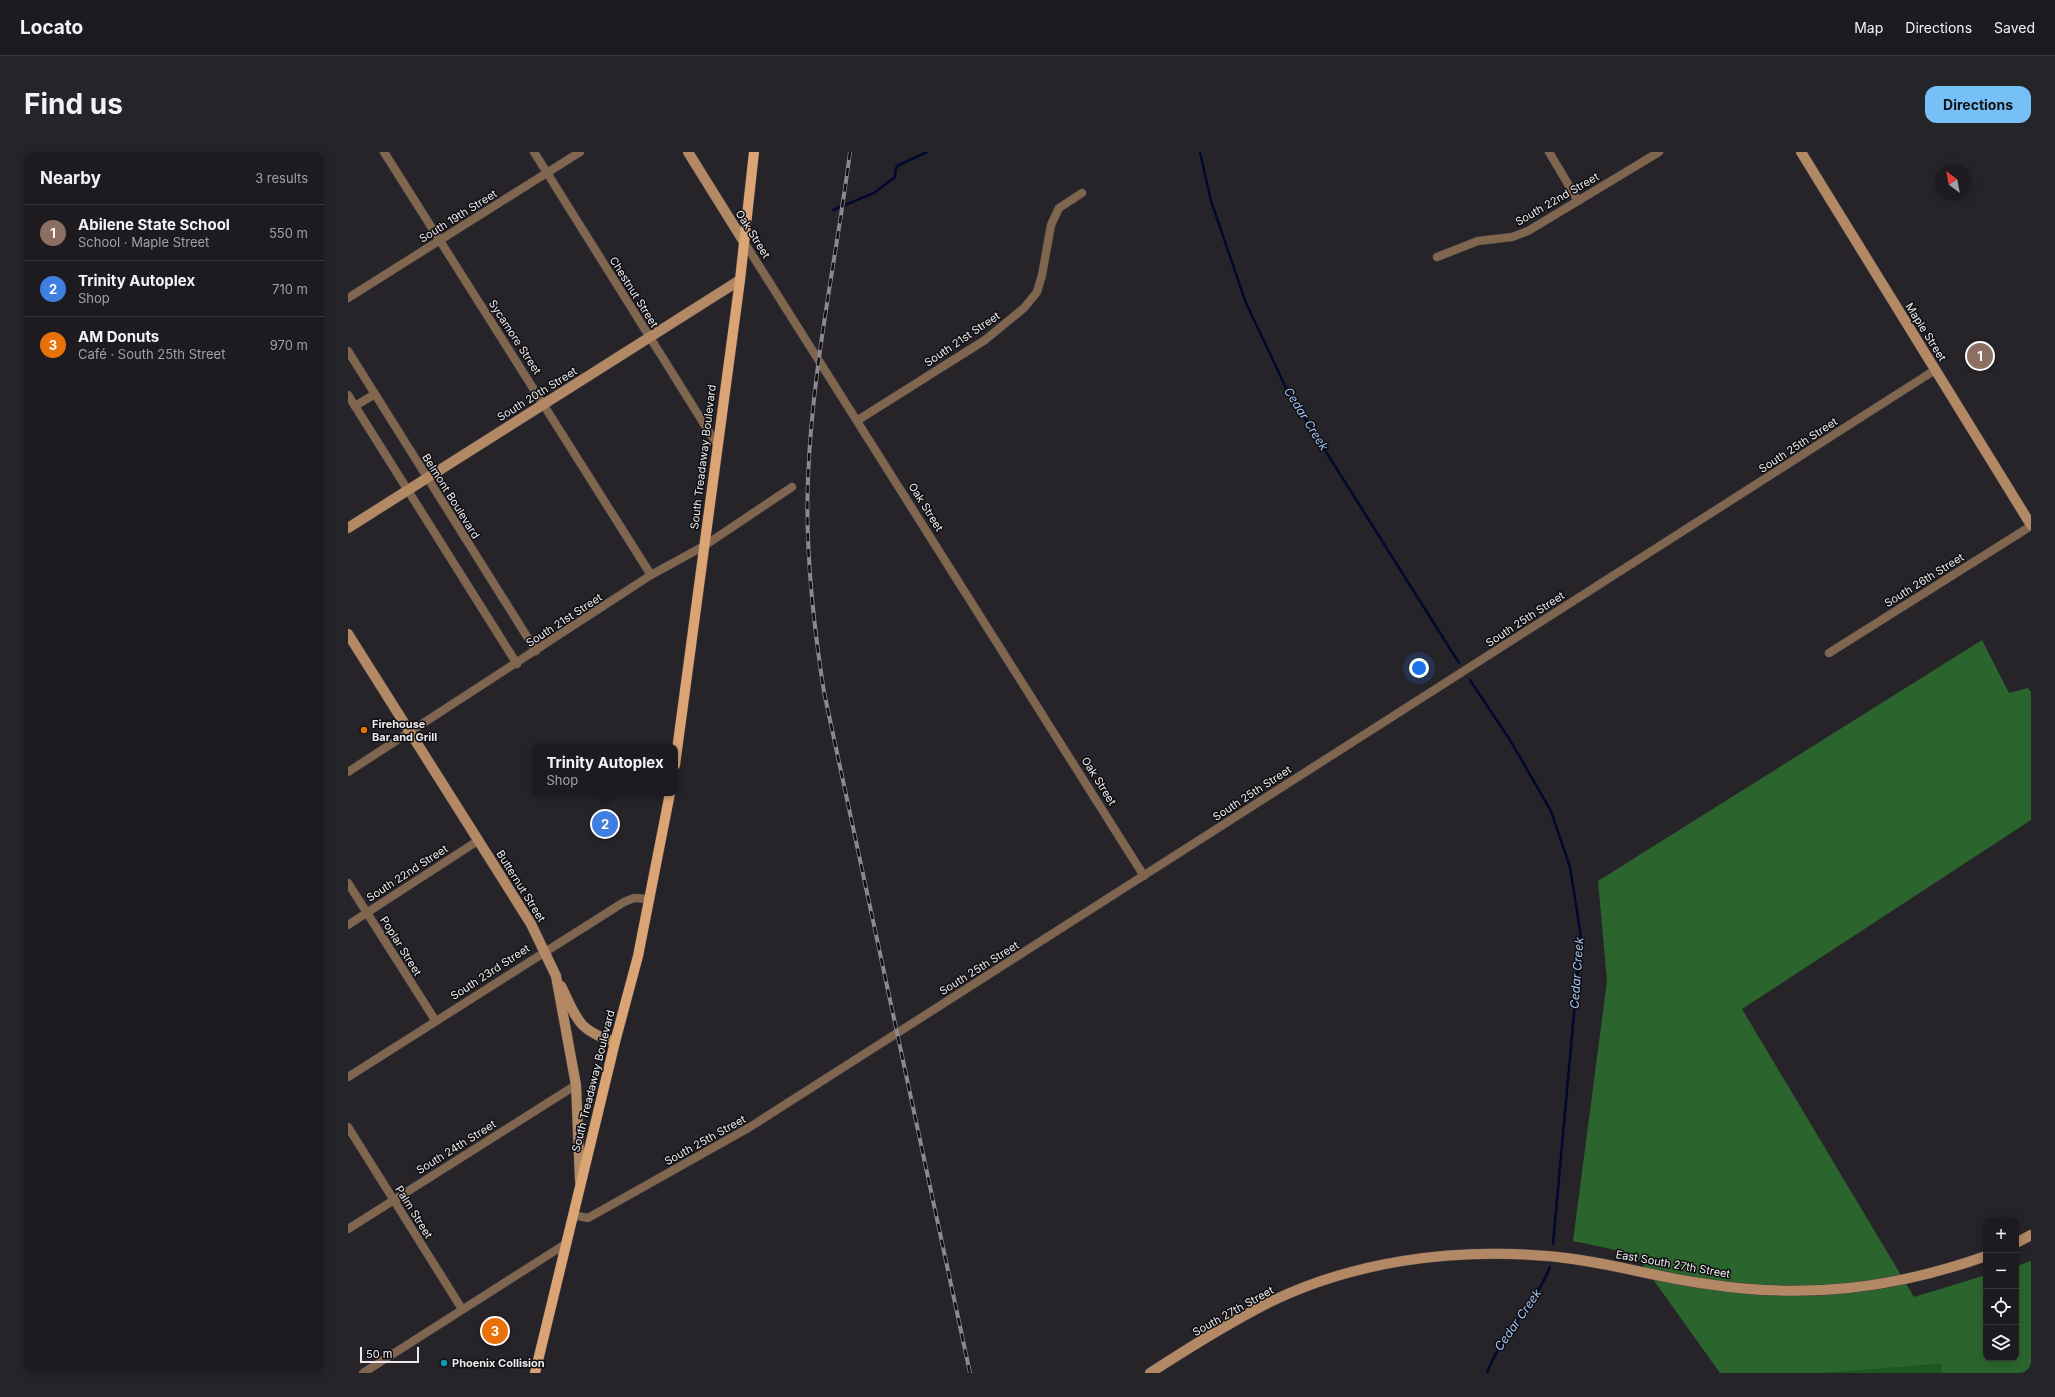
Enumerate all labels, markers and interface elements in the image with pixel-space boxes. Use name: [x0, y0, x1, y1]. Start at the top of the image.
text: Locato: [20, 16, 83, 39]
text: Map: [1854, 19, 1883, 36]
text: Directions: [1905, 19, 1972, 36]
text: Saved: [1994, 19, 2035, 36]
button: Directions: [1925, 86, 2031, 123]
text: Find us: [24, 87, 123, 121]
north arrow: [1935, 164, 1971, 200]
text: Nearby: [40, 168, 101, 188]
street label: South 22nd Street: [1513, 169, 1602, 229]
text: 3 results: [255, 170, 308, 186]
street label: South 19th Street: [417, 186, 500, 246]
street label: Oak Street: [733, 207, 774, 261]
text: Abilene State School: [78, 215, 230, 234]
text: 1: [50, 225, 56, 241]
text: 550 m: [269, 225, 308, 241]
text: School · Maple Street: [78, 234, 209, 250]
street label: Chestnut Street: [607, 254, 662, 330]
text: Trinity Autoplex: [78, 271, 195, 290]
text: 2: [49, 281, 57, 297]
text: 710 m: [272, 281, 308, 297]
text: Shop: [78, 290, 110, 306]
street label: Sycamore Street: [486, 297, 545, 377]
street label: Maple Street: [1903, 300, 1950, 364]
street label: South 21st Street: [922, 308, 1003, 369]
text: AM Donuts: [78, 327, 159, 346]
text: 3: [49, 337, 57, 353]
text: 970 m: [270, 337, 308, 353]
pin: 1: [1967, 341, 1993, 371]
text: Café · South 25th Street: [78, 346, 225, 362]
street label: South 20th Street: [495, 364, 580, 424]
street label: South Treadaway Boulevard: [687, 384, 719, 530]
water label: Cedar Creek: [1281, 384, 1332, 453]
street label: South 25th Street: [1756, 414, 1840, 476]
street label: Belmont Boulevard: [419, 451, 483, 541]
street label: Oak Street: [906, 480, 947, 534]
street label: South 26th Street: [1882, 550, 1967, 610]
street label: South 25th Street: [1483, 588, 1567, 650]
street label: South 21st Street: [523, 590, 605, 650]
your location: [1409, 658, 1429, 678]
place label: Firehouse Bar and Grill: [372, 717, 437, 744]
marker: Firehouse Bar and Grill: [359, 725, 369, 735]
popup: [532, 744, 678, 796]
text: Trinity Autoplex: [546, 753, 664, 772]
street label: Oak Street: [1079, 754, 1120, 808]
street label: South 25th Street: [1210, 762, 1294, 824]
text: Shop: [546, 772, 578, 788]
pin: 2: [592, 809, 618, 839]
street label: South 22nd Street: [364, 841, 451, 905]
street label: Butternut Street: [493, 848, 549, 925]
street label: Poplar Street: [377, 914, 425, 979]
water label: Cedar Creek: [1567, 936, 1587, 1009]
street label: South 25th Street: [937, 938, 1022, 998]
street label: South 23rd Street: [448, 941, 533, 1003]
street label: South Treadaway Boulevard: [569, 1009, 617, 1153]
street label: South 25th Street: [662, 1112, 749, 1168]
street label: South 24th Street: [414, 1117, 499, 1177]
street label: Palm Street: [392, 1183, 436, 1241]
map controls: [1983, 1217, 2019, 1361]
button: +: [1983, 1217, 2019, 1253]
street label: East South 27th Street: [1615, 1247, 1732, 1281]
button: −: [1983, 1253, 2019, 1289]
street label: South 27th Street: [1190, 1283, 1276, 1339]
water label: Cedar Creek: [1491, 1286, 1545, 1353]
button: locate: [1983, 1289, 2019, 1325]
pin: 3: [482, 1316, 508, 1346]
button: layers: [1983, 1325, 2019, 1361]
scale bar: [360, 1345, 419, 1364]
text: 50 m: [366, 1347, 392, 1361]
place label: Phoenix Collision: [452, 1356, 545, 1370]
marker: Phoenix Collision: [439, 1358, 449, 1368]

